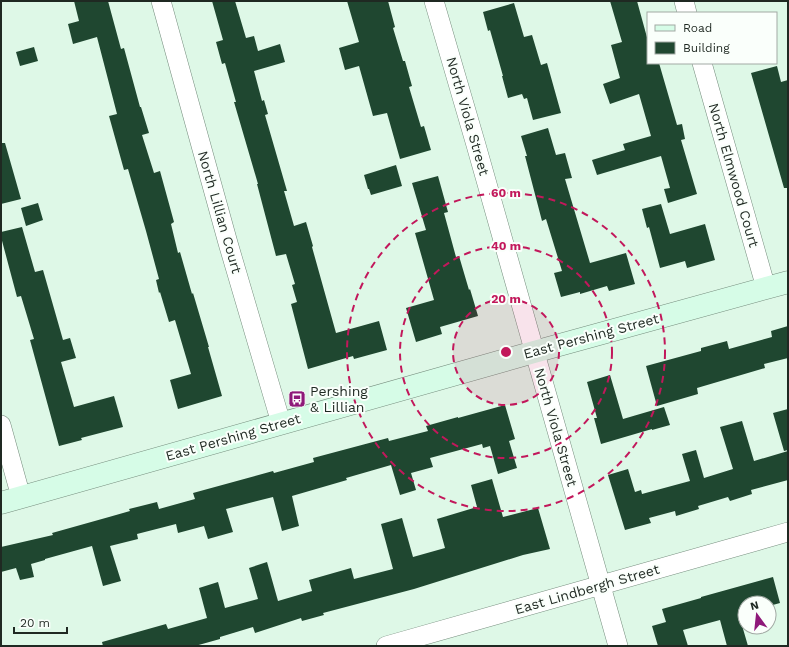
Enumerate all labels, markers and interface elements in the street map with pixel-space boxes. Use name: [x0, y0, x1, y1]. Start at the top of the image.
legend: [647, 12, 777, 64]
text: Road: [683, 21, 712, 35]
text: Building: [683, 41, 730, 55]
street label: North Viola Street: [443, 55, 493, 177]
street label: North Elmwood Court: [706, 101, 762, 249]
street label: North Lillian Court: [195, 149, 245, 275]
text: 60 m: [491, 186, 521, 200]
text: 40 m: [491, 239, 521, 253]
text: 20 m: [491, 292, 521, 306]
street label: East Pershing Street: [522, 310, 661, 362]
centre of rings: [499, 345, 513, 359]
street label: North Viola Street: [531, 366, 581, 488]
place label: Pershing & Lillian: [310, 383, 368, 415]
bus stop icon: Pershing & Lillian: [287, 389, 307, 409]
street label: East Pershing Street: [164, 410, 302, 464]
street label: East Lindbergh Street: [513, 561, 661, 617]
north arrow: [737, 595, 777, 635]
text: N: [749, 598, 760, 613]
scale bar: [14, 609, 67, 635]
text: 20 m: [20, 616, 50, 630]

